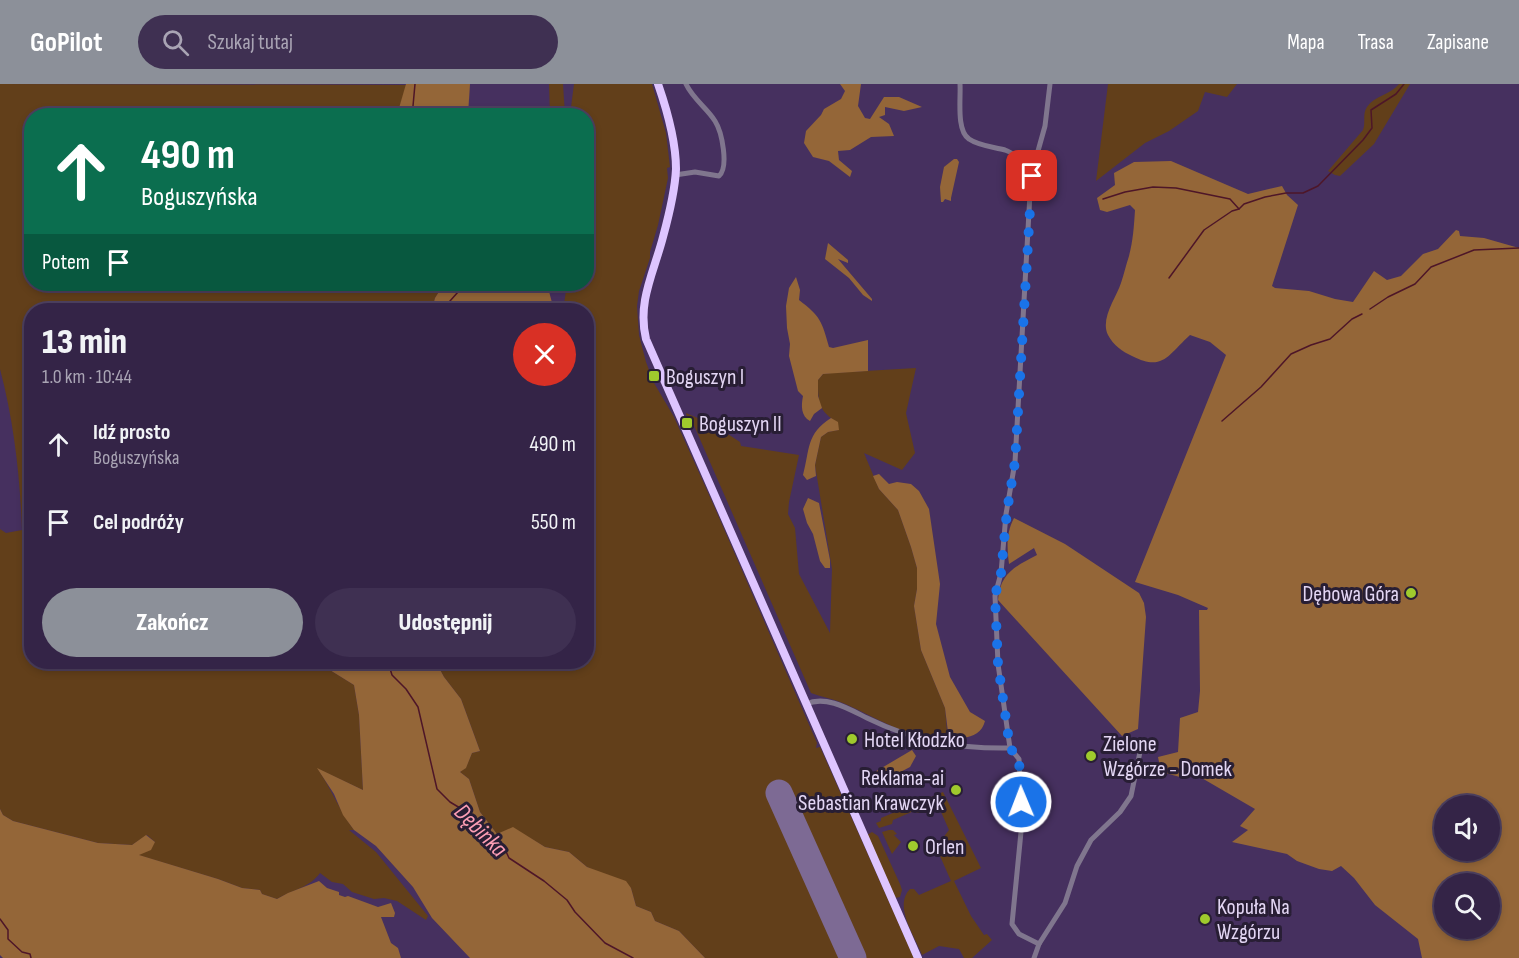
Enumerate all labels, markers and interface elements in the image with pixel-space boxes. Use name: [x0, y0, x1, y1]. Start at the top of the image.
search box: [138, 15, 558, 69]
text: GoPilot: [30, 26, 102, 59]
icon: search: [159, 26, 192, 59]
text: Szukaj tutaj: [207, 29, 293, 56]
text: Mapa: [1287, 30, 1325, 55]
text: Trasa: [1358, 30, 1394, 55]
text: Zapisane: [1427, 30, 1489, 55]
text: 490 m: [141, 130, 235, 181]
icon: ahead: [42, 132, 120, 210]
pin: [1006, 150, 1057, 201]
icon: arrive: [1015, 159, 1048, 192]
text: Boguszyńska: [141, 181, 258, 213]
icon: arrive: [102, 246, 135, 279]
text: Potem: [42, 249, 90, 276]
text: 13 min: [42, 321, 127, 364]
button: close: [513, 323, 576, 386]
place label: Boguszyn I: [666, 364, 744, 391]
text: 1.0 km · 10:44: [42, 365, 132, 389]
marker: Boguszyn I: [647, 369, 661, 383]
place label: Boguszyn II: [699, 411, 782, 438]
marker: Boguszyn II: [680, 416, 694, 430]
text: Idź prosto: [93, 419, 170, 446]
icon: ahead: [42, 428, 75, 461]
text: 490 m: [530, 431, 576, 458]
text: Boguszyńska: [93, 446, 179, 470]
icon: arrive: [42, 506, 75, 539]
text: Cel podróży: [93, 509, 184, 536]
text: 550 m: [531, 509, 576, 536]
place label: Dębowa Góra: [1303, 581, 1399, 608]
marker: Dębowa Góra: [1404, 586, 1418, 600]
button: Zakończ: [42, 588, 303, 657]
button: Udostępnij: [315, 588, 576, 657]
place label: Hotel Kłodzko: [864, 727, 965, 754]
place label: Zielone Wzgórze - Domek: [1103, 731, 1232, 783]
marker: Hotel Kłodzko: [845, 732, 859, 746]
marker: Zielone Wzgórze - Domek: [1084, 749, 1098, 763]
place label: Reklama-ai Sebastian Krawczyk: [798, 765, 945, 817]
position arrow: [989, 770, 1053, 834]
marker: Reklama-ai Sebastian Krawczyk: [949, 783, 963, 797]
map controls: [1434, 795, 1500, 939]
button: sound: [1434, 795, 1500, 861]
water label: Dębinka: [448, 798, 513, 863]
place label: Orlen: [925, 834, 965, 861]
marker: Orlen: [906, 839, 920, 853]
button: search: [1434, 873, 1500, 939]
place label: Kopuła Na Wzgórzu: [1217, 894, 1290, 946]
marker: Kopuła Na Wzgórzu: [1198, 912, 1212, 926]

